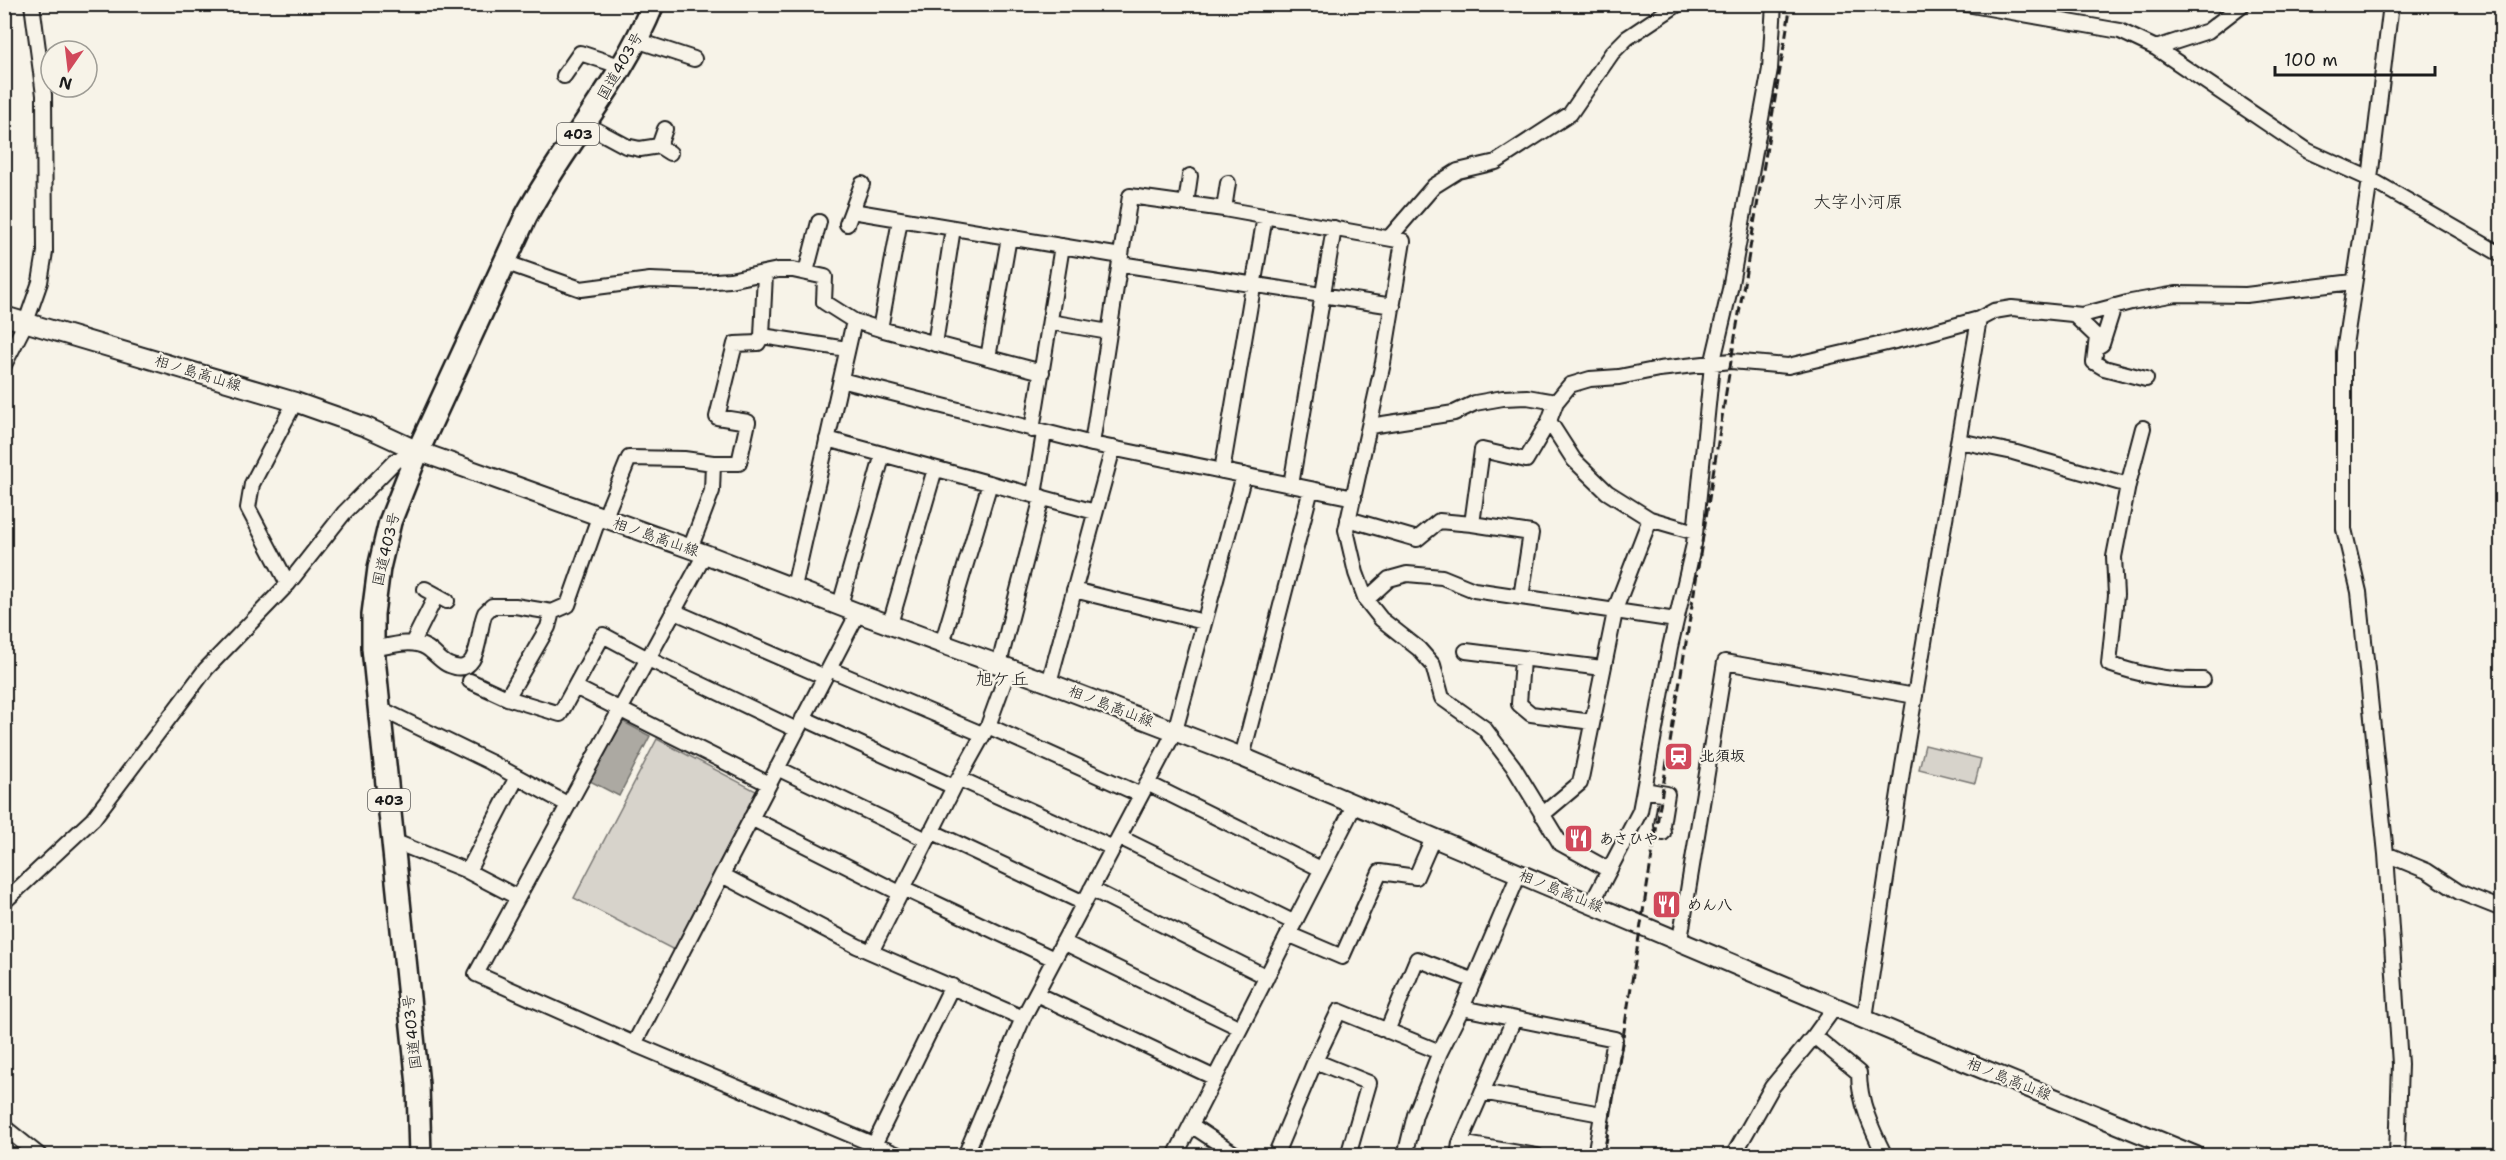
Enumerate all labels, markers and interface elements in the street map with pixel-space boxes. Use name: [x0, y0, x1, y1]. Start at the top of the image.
street label: 国道403号: [592, 28, 648, 104]
north arrow: [39, 39, 99, 99]
scale bar: [2275, 39, 2436, 77]
text: 100 m: [2284, 48, 2338, 72]
text: N: [57, 71, 74, 95]
road number: 403: [557, 123, 599, 145]
district label: 大字小河原: [1813, 190, 1903, 214]
street label: 相ノ島高山線: [152, 350, 244, 396]
street label: 国道403号: [368, 510, 404, 588]
street label: 相ノ島高山線: [610, 513, 702, 561]
district label: 旭ケ丘: [975, 667, 1029, 691]
street label: 相ノ島高山線: [1065, 681, 1157, 731]
station icon: 北須坂: [1663, 740, 1695, 772]
place label: 北須坂: [1700, 746, 1745, 766]
road number: 403: [368, 789, 410, 811]
restaurant icon: あさひや: [1562, 823, 1594, 855]
place label: あさひや: [1599, 829, 1659, 849]
street label: 相ノ島高山線: [1516, 865, 1606, 917]
restaurant icon: めん八: [1650, 889, 1682, 921]
place label: めん八: [1687, 895, 1732, 915]
street label: 国道403号: [398, 993, 426, 1071]
street label: 相ノ島高山線: [1964, 1053, 2054, 1105]

